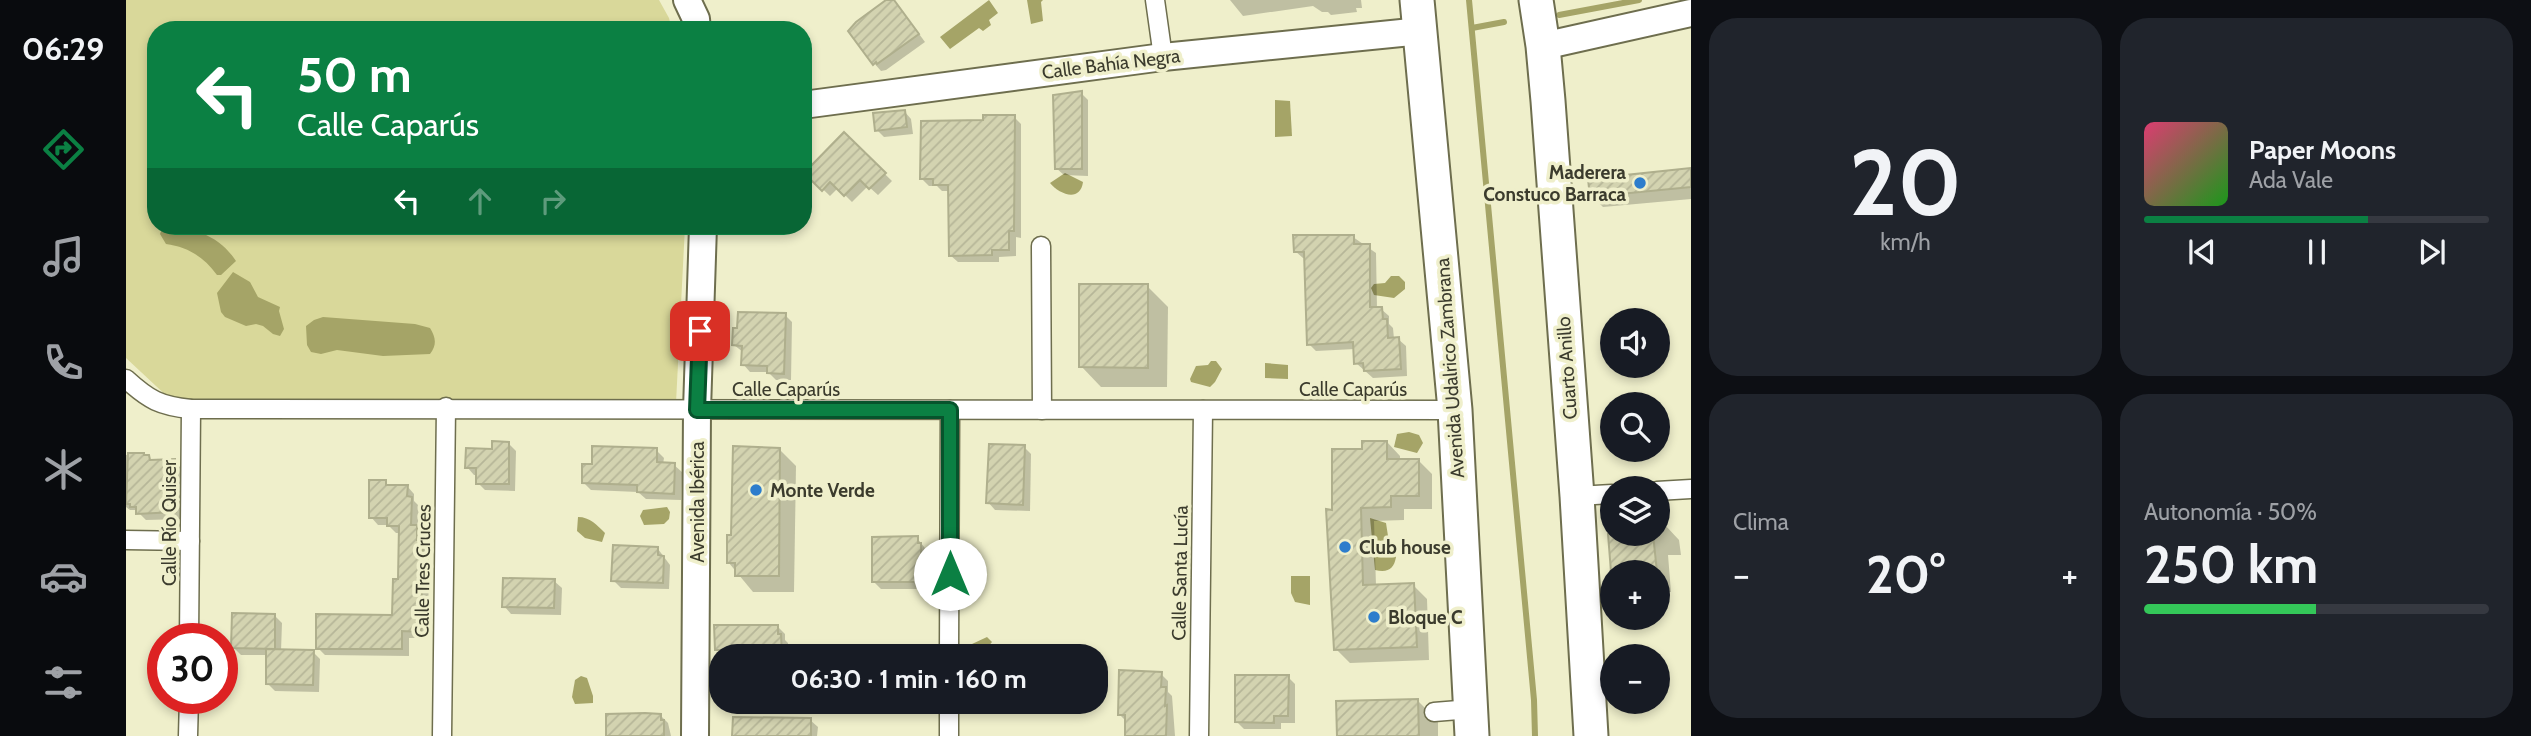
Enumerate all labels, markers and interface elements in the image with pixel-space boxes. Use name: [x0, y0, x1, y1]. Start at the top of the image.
text: 06:29: [22, 29, 104, 68]
street label: Calle Bahía Negra: [1041, 44, 1181, 84]
text: 50 m: [297, 45, 412, 104]
icon: left: [182, 49, 273, 140]
text: Calle Caparús: [297, 105, 479, 144]
icon: directions: [39, 125, 88, 174]
text: 20: [1849, 127, 1962, 238]
text: Paper Moons: [2249, 134, 2396, 166]
place label: Maderera Constuco Barraca: [1483, 161, 1627, 206]
text: Ada Vale: [2249, 166, 2333, 194]
marker: Maderera Constuco Barraca: [1632, 175, 1648, 191]
icon: left: [388, 182, 426, 220]
icon: ahead: [461, 182, 499, 220]
icon: right: [534, 182, 572, 220]
text: km/h: [1880, 228, 1931, 256]
icon: music: [39, 232, 88, 281]
icon: previous: [2183, 233, 2221, 271]
icon: pause: [2298, 233, 2336, 271]
icon: next: [2413, 233, 2451, 271]
street label: Avenida Udalrico Zambrana: [1431, 257, 1469, 479]
pin: [670, 301, 730, 361]
map controls: [1600, 308, 1670, 714]
button: sound: [1600, 308, 1670, 378]
icon: arrive: [681, 312, 719, 350]
street label: Cuarto Anillo: [1552, 316, 1582, 420]
icon: phone: [39, 338, 88, 387]
street label: Calle Caparús: [732, 378, 840, 401]
street label: Calle Caparús: [1299, 378, 1407, 401]
button: search: [1600, 392, 1670, 462]
street label: Avenida Ibérica: [686, 441, 709, 563]
icon: climate: [39, 445, 88, 494]
street label: Calle Río Quiser: [158, 460, 181, 586]
button: layers: [1600, 476, 1670, 546]
place label: Monte Verde: [770, 479, 875, 502]
marker: Monte Verde: [748, 482, 764, 498]
text: Autonomía · 50%: [2144, 498, 2317, 526]
street label: Calle Tres Cruces: [410, 504, 436, 638]
street label: Calle Santa Lucía: [1167, 505, 1193, 641]
text: Clima: [1733, 508, 1789, 536]
text: 250 km: [2144, 533, 2318, 596]
place label: Club house: [1359, 536, 1451, 559]
position arrow: [913, 537, 987, 611]
marker: Club house: [1337, 539, 1353, 555]
text: 20°: [1866, 543, 1945, 606]
text: −: [1733, 551, 1750, 598]
text: +: [2061, 551, 2078, 598]
icon: car: [39, 552, 88, 601]
button: +: [1600, 560, 1670, 630]
place label: Bloque C: [1388, 606, 1463, 629]
marker: Bloque C: [1366, 609, 1382, 625]
speed limit sign: 30: [147, 623, 238, 714]
button: −: [1600, 644, 1670, 714]
icon: filters: [39, 658, 88, 707]
text: 06:30 · 1 min · 160 m: [790, 663, 1027, 695]

